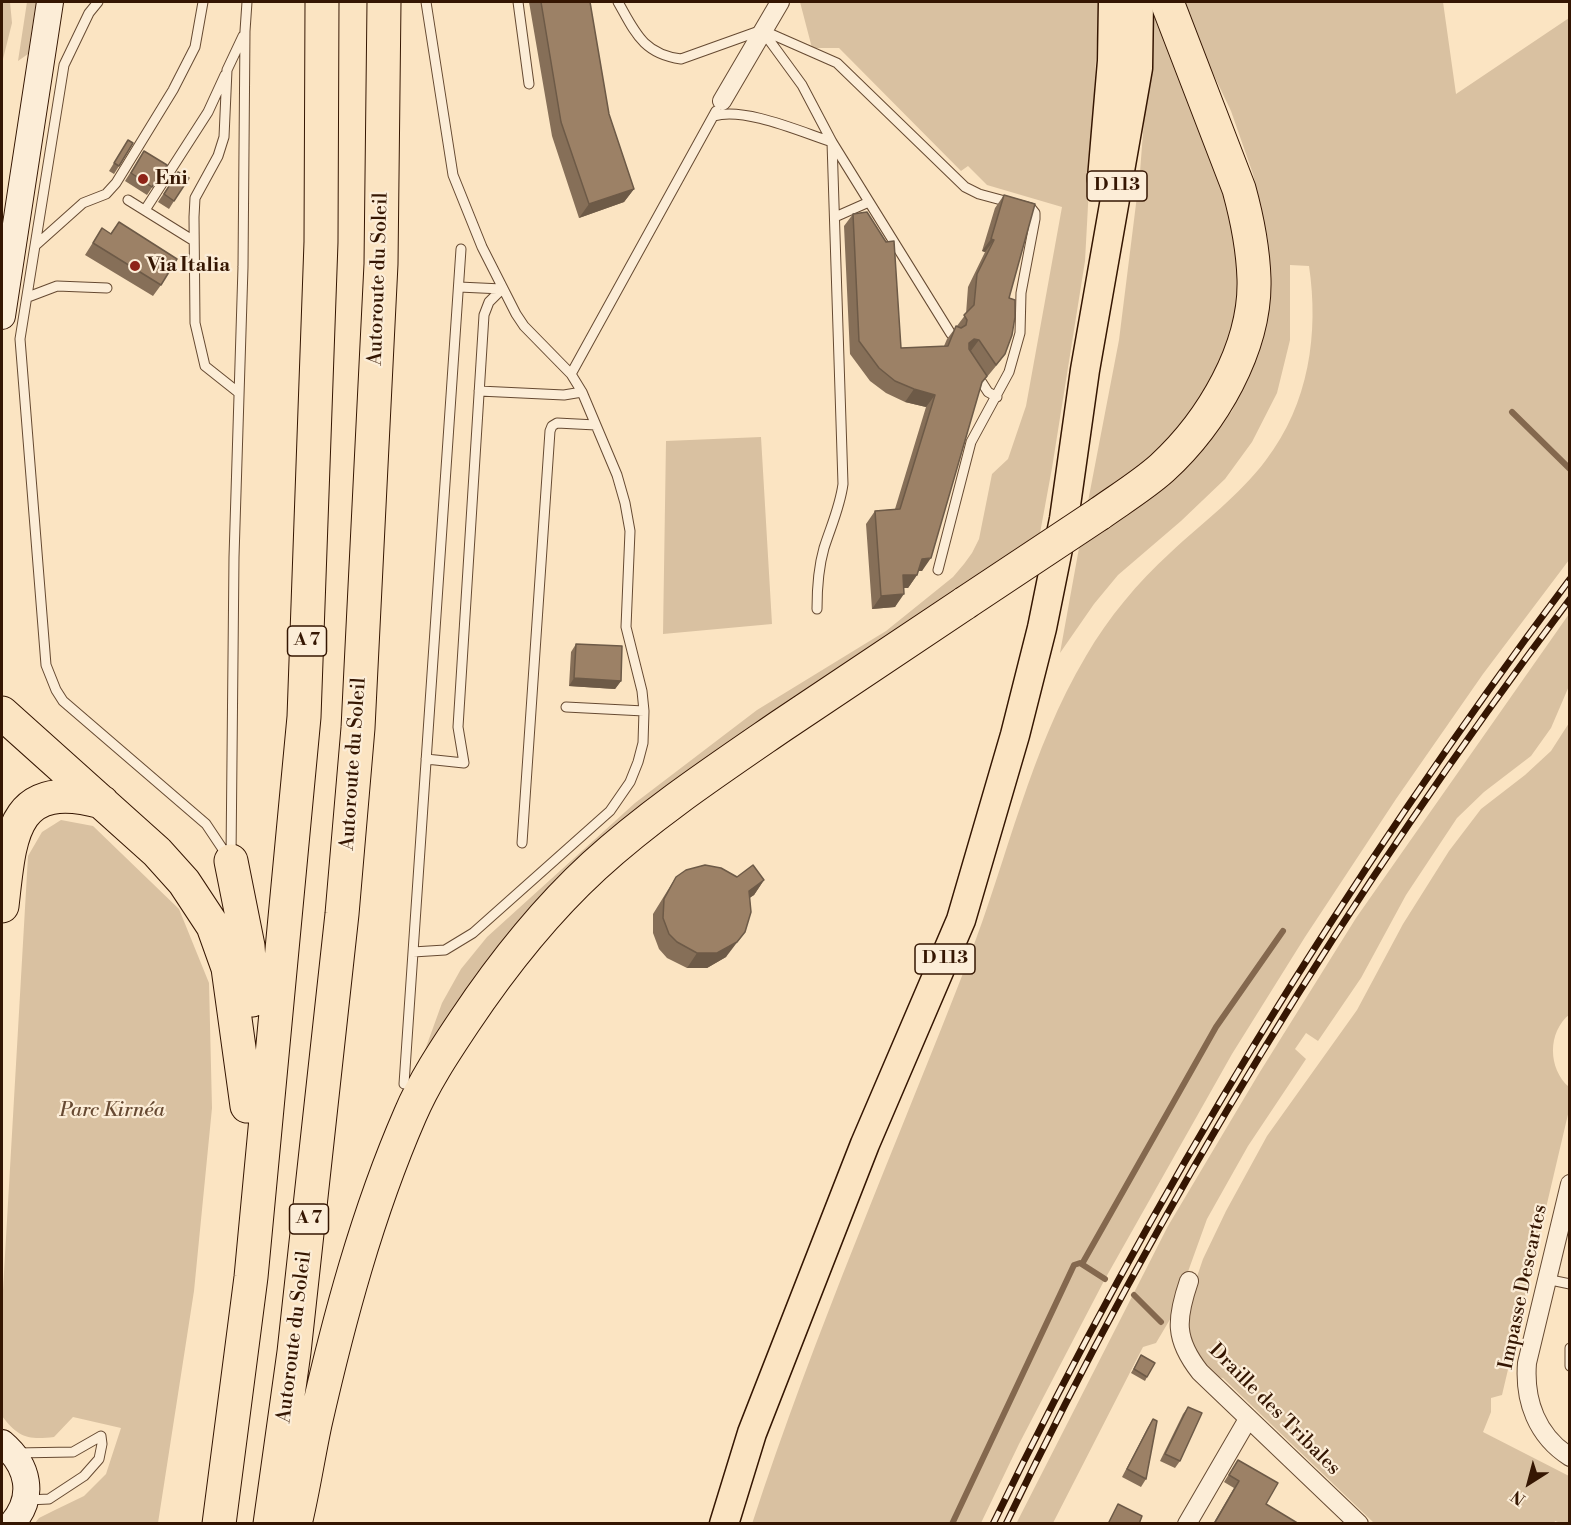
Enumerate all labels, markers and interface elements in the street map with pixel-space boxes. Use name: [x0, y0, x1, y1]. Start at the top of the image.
place label: Eni: [155, 167, 188, 191]
road number: D 113: [1087, 171, 1147, 201]
marker: Eni: [136, 172, 150, 186]
street label: Autoroute du Soleil: [364, 192, 394, 366]
place label: Via Italia: [147, 254, 230, 278]
marker: Via Italia: [128, 259, 142, 273]
road number: A 7: [288, 626, 326, 656]
street label: Autoroute du Soleil: [336, 677, 372, 851]
road number: D 113: [915, 944, 975, 974]
park label: Parc Kirnéa: [59, 1099, 165, 1123]
street label: Impasse Descartes: [1495, 1202, 1553, 1372]
road number: A 7: [290, 1204, 328, 1234]
street label: Autoroute du Soleil: [273, 1250, 317, 1424]
street label: Draille des Tribales: [1203, 1339, 1345, 1481]
north arrow: [1499, 1453, 1559, 1513]
text: N: [1507, 1486, 1529, 1509]

